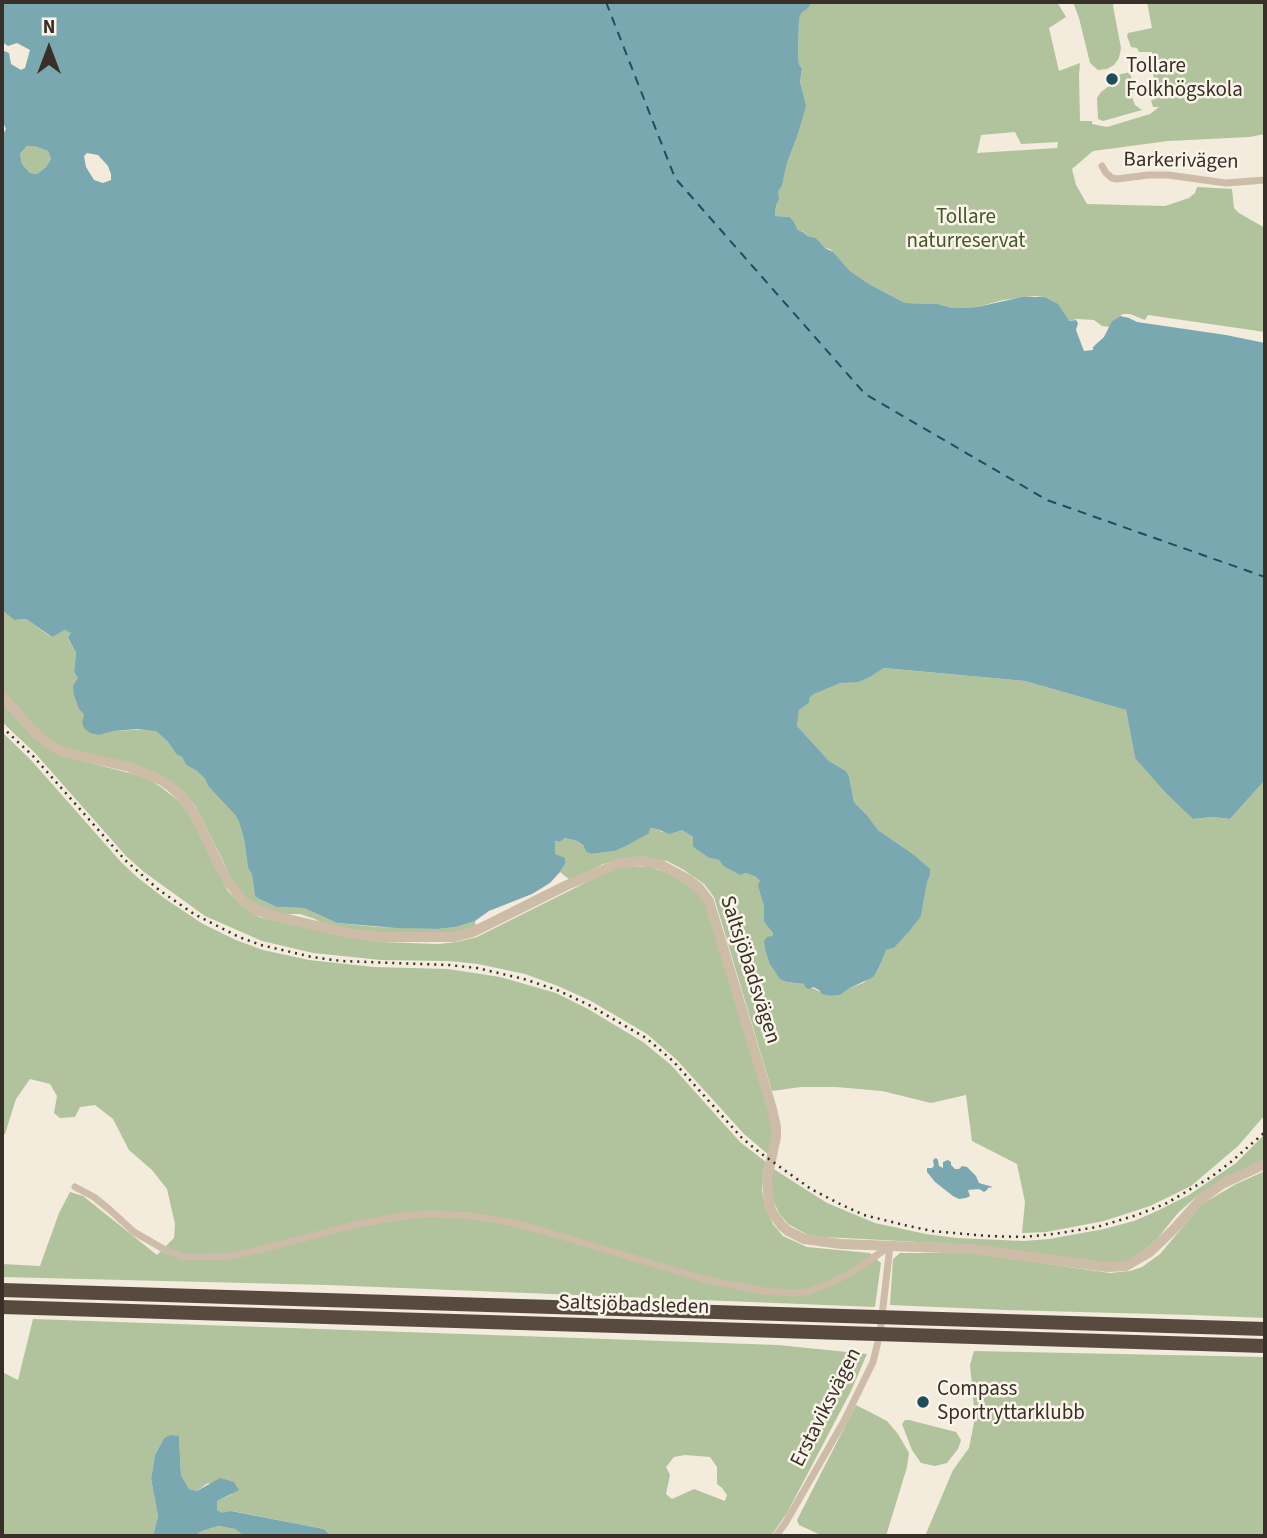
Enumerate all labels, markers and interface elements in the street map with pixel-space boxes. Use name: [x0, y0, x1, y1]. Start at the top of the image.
north arrow: [14, 14, 84, 84]
text: N: [43, 14, 55, 41]
place label: Tollare Folkhögskola: [1126, 54, 1243, 104]
marker: Tollare Folkhögskola: [1104, 71, 1120, 87]
street label: Barkerivägen: [1123, 148, 1239, 176]
park label: Tollare naturreservat: [907, 205, 1025, 255]
street label: Saltsjöbadsvägen: [713, 893, 785, 1047]
street label: Saltsjöbadsleden: [558, 1291, 710, 1321]
street label: Erstaviksvägen: [786, 1344, 868, 1472]
place label: Compass Sportryttarklubb: [937, 1377, 1085, 1427]
marker: Compass Sportryttarklubb: [915, 1394, 931, 1410]

